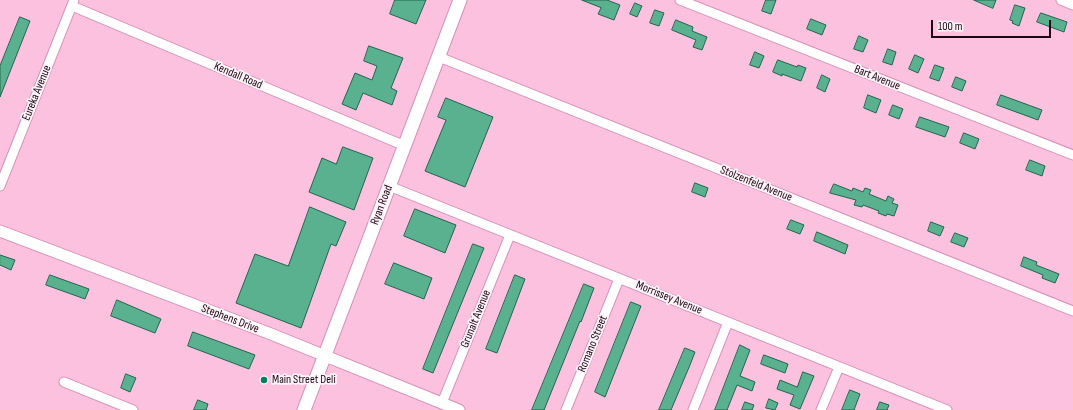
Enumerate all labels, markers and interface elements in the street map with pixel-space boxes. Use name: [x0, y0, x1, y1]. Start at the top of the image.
scale bar: [933, 12, 1053, 38]
text: 100 m: [938, 19, 963, 34]
street label: Kendall Road: [212, 59, 264, 93]
street label: Bart Avenue: [852, 62, 902, 94]
street label: Eureka Avenue: [19, 63, 55, 123]
street label: Stolzenfeld Avenue: [718, 163, 794, 205]
street label: Ryan Road: [368, 183, 396, 227]
street label: Morrissey Avenue: [634, 278, 704, 318]
street label: Grunalt Avenue: [458, 288, 494, 350]
street label: Stephens Drive: [199, 301, 261, 337]
street label: Romano Street: [575, 313, 611, 375]
place label: Main Street Deli: [272, 373, 336, 387]
marker: Main Street Deli: [259, 375, 269, 385]

